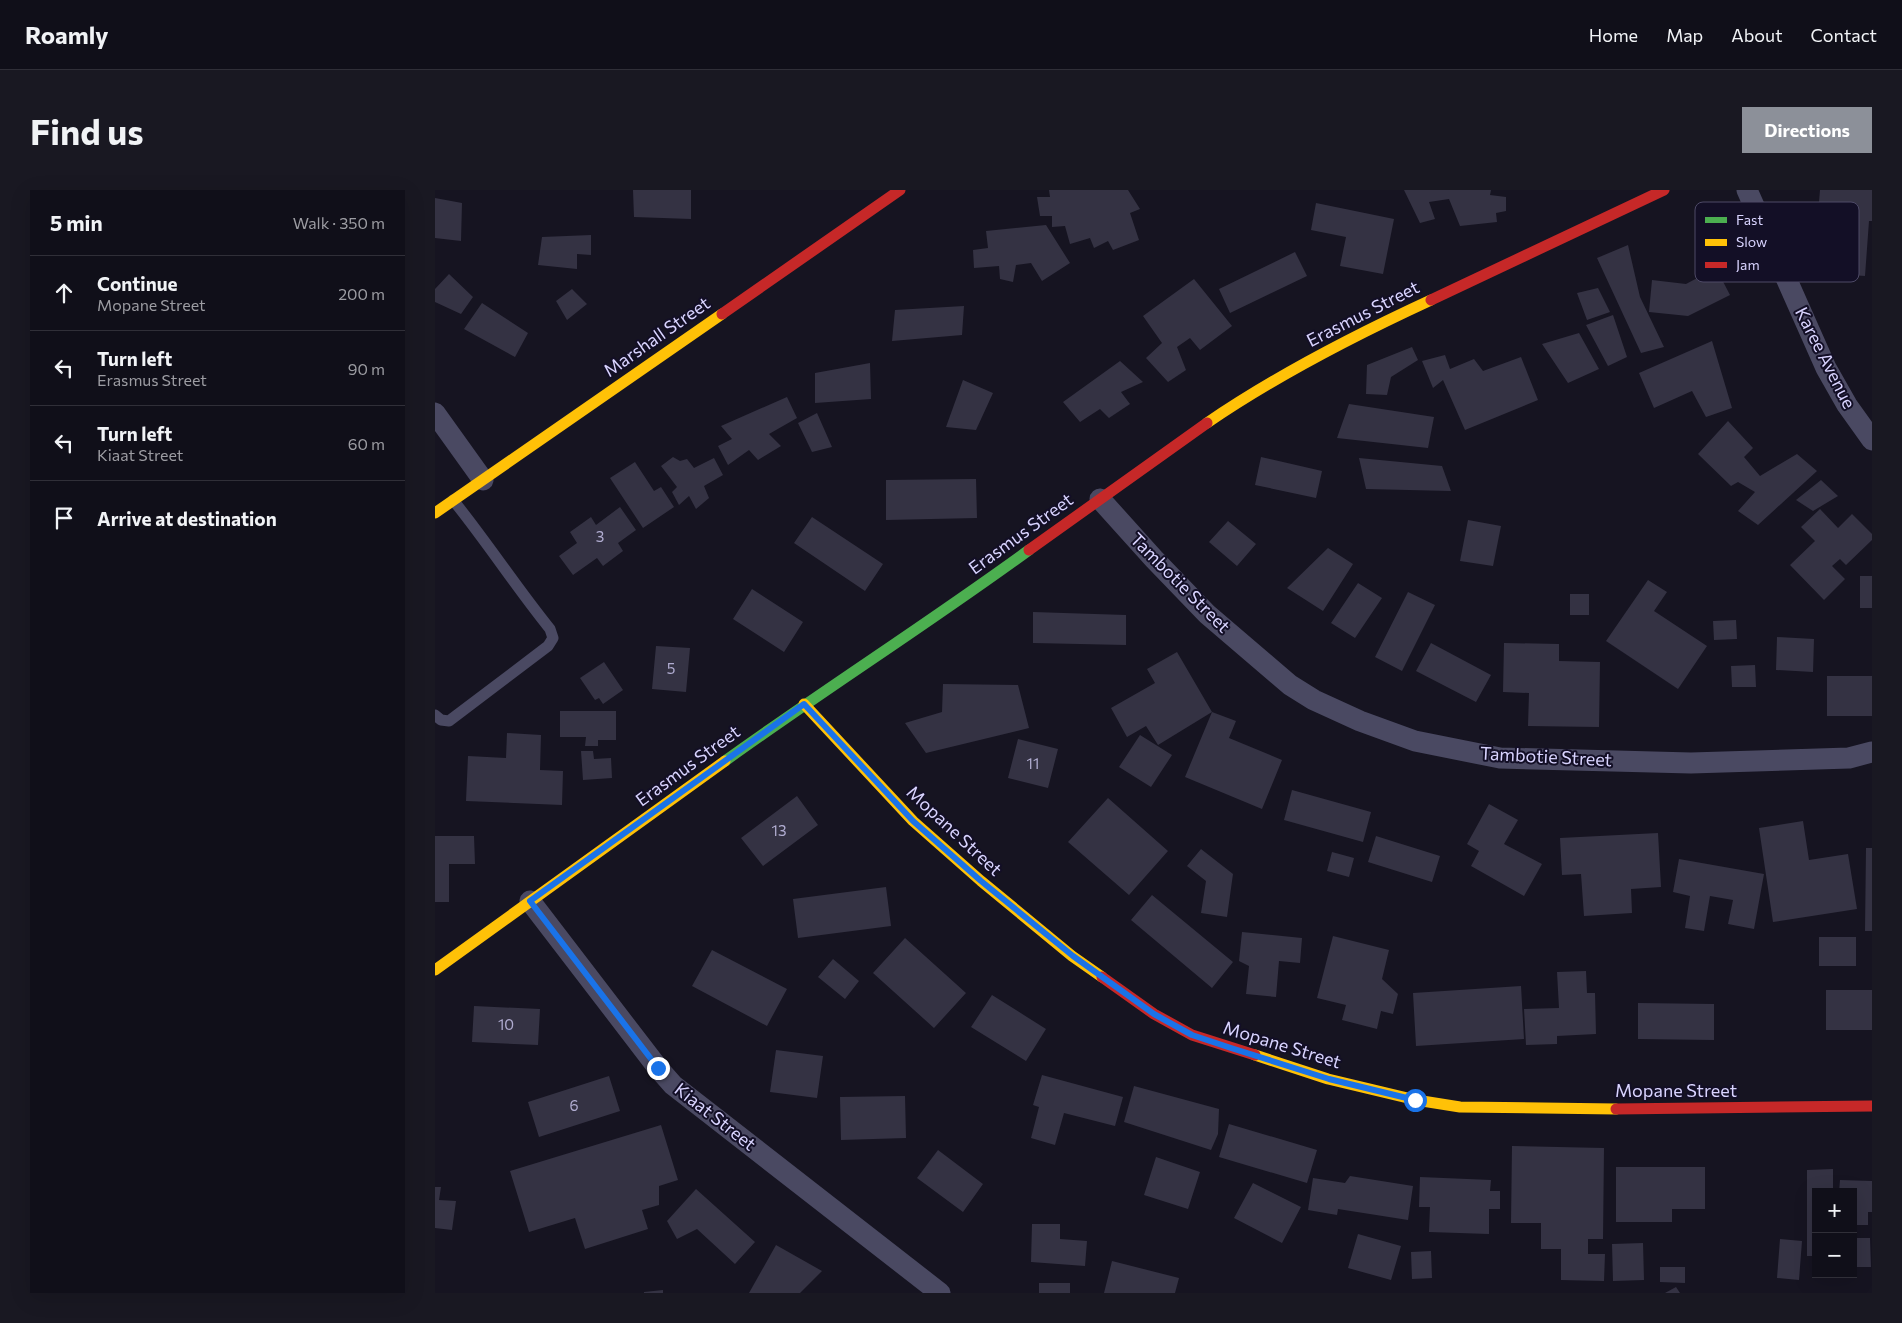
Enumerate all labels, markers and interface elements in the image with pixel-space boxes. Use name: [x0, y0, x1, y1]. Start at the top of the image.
text: Roamly: [25, 20, 108, 49]
text: Home: [1589, 24, 1638, 46]
text: Map: [1666, 24, 1703, 46]
text: About: [1731, 24, 1783, 46]
text: Contact: [1811, 24, 1877, 46]
button: Directions: [1742, 107, 1872, 153]
text: Find us: [30, 109, 144, 152]
legend: [1695, 202, 1859, 282]
text: 5 min: [50, 210, 103, 235]
text: Fast: [1736, 211, 1763, 228]
text: Walk · 350 m: [293, 213, 385, 232]
text: Slow: [1736, 233, 1767, 250]
text: Jam: [1736, 256, 1760, 273]
text: Continue: [97, 272, 177, 295]
street label: Erasmus Street: [1302, 275, 1423, 351]
icon: ahead: [50, 279, 78, 307]
text: 200 m: [338, 284, 385, 303]
street label: Marshall Street: [599, 291, 714, 381]
text: Mopane Street: [97, 295, 206, 314]
street label: Karee Avenue: [1791, 303, 1861, 412]
text: Turn left: [97, 347, 172, 370]
icon: left: [50, 354, 78, 382]
text: 90 m: [348, 359, 385, 378]
text: Erasmus Street: [97, 370, 207, 389]
text: Turn left: [97, 422, 172, 445]
icon: left: [50, 429, 78, 457]
text: 60 m: [348, 434, 385, 453]
text: Kiaat Street: [97, 445, 183, 464]
street label: Erasmus Street: [964, 488, 1077, 578]
icon: arrive: [50, 504, 78, 532]
text: Arrive at destination: [97, 507, 277, 530]
house number: 3: [596, 527, 604, 545]
street label: Tambotie Street: [1126, 528, 1235, 637]
house number: 5: [667, 659, 675, 677]
street label: Erasmus Street: [631, 720, 744, 810]
street label: Tambotie Street: [1479, 742, 1613, 770]
house number: 11: [1027, 754, 1039, 772]
street label: Mopane Street: [903, 781, 1007, 880]
house number: 13: [772, 821, 786, 839]
house number: 10: [498, 1015, 514, 1033]
street label: Mopane Street: [1221, 1016, 1344, 1072]
route end: [647, 1057, 670, 1080]
street label: Kiaat Street: [671, 1078, 761, 1155]
street label: Mopane Street: [1615, 1079, 1737, 1101]
route start: [1404, 1089, 1427, 1112]
house number: 6: [569, 1096, 579, 1114]
map controls: [1812, 1188, 1857, 1278]
button: +: [1812, 1188, 1857, 1233]
button: −: [1812, 1233, 1857, 1278]

